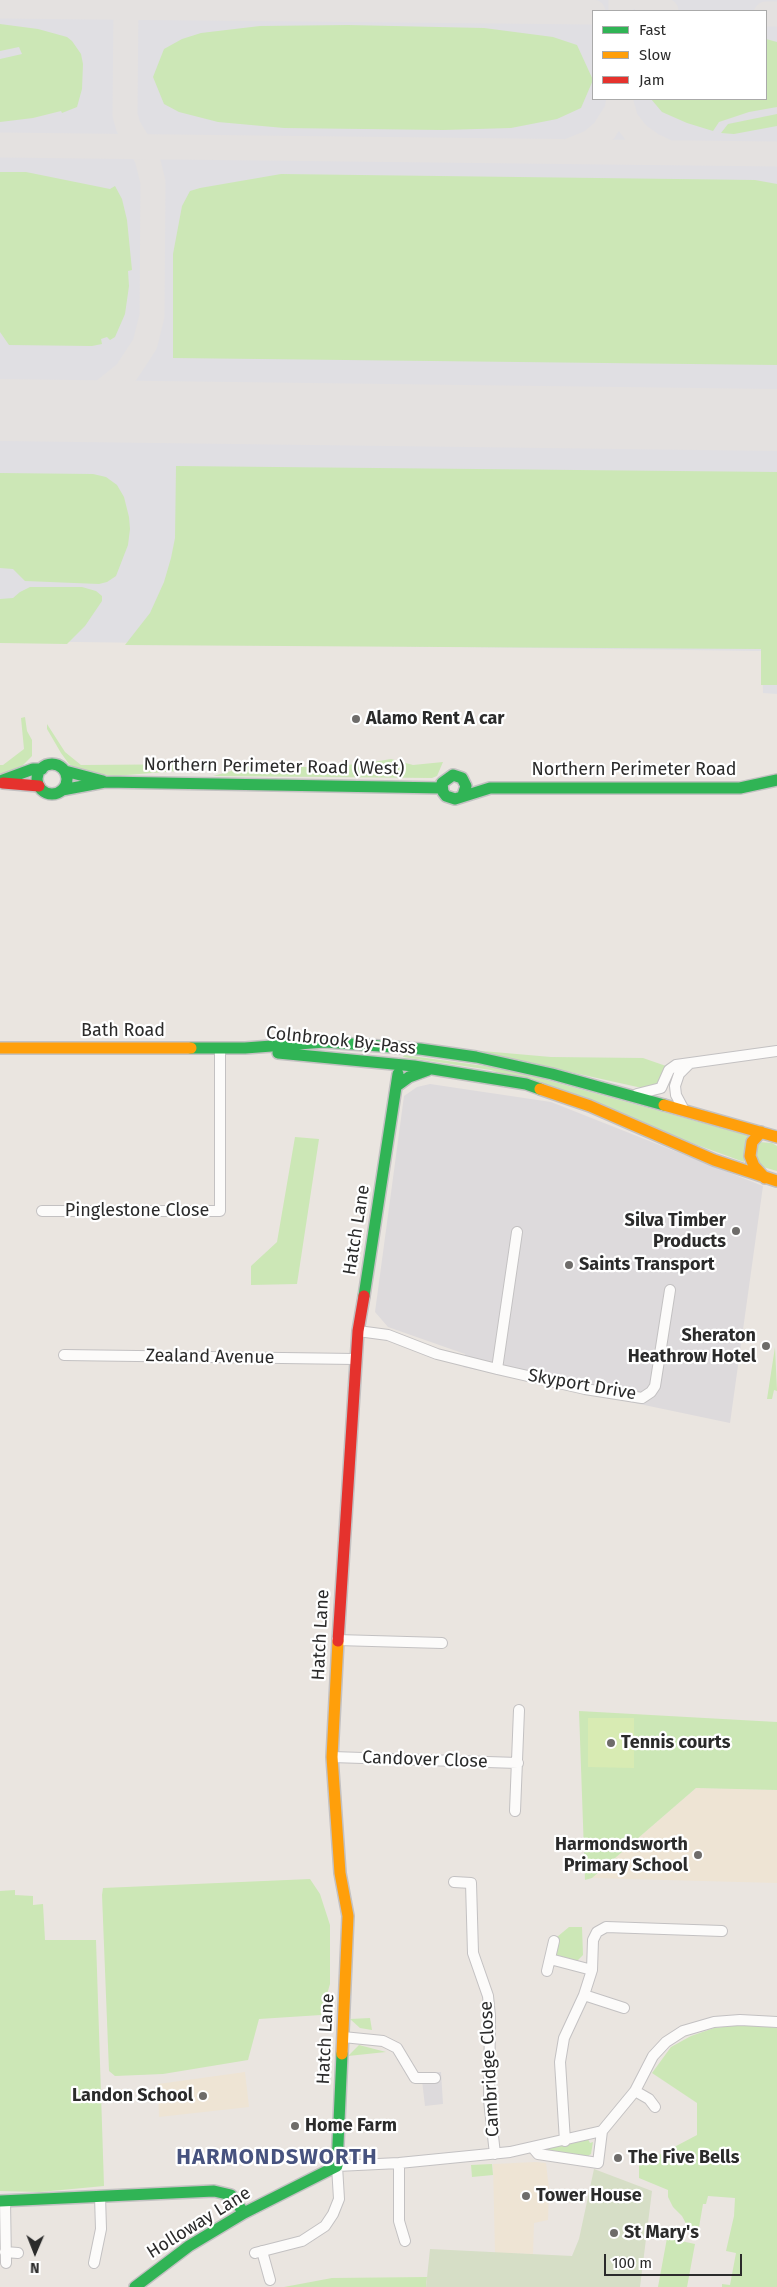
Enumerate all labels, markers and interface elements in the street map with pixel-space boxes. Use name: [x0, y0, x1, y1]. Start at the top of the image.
legend: [592, 10, 767, 100]
text: Fast: [639, 21, 666, 39]
text: Slow: [639, 46, 671, 64]
text: Jam: [639, 71, 665, 89]
place label: Alamo Rent A car: [366, 708, 505, 730]
marker: Alamo Rent A car: [350, 713, 362, 725]
street label: Northern Perimeter Road (West): [143, 754, 405, 780]
street label: Northern Perimeter Road: [531, 759, 737, 781]
street label: Bath Road: [81, 1020, 165, 1042]
street label: Colnbrook By-Pass: [265, 1022, 417, 1060]
street label: Hatch Lane: [339, 1183, 375, 1277]
street label: Pinglestone Close: [65, 1200, 209, 1222]
place label: Silva Timber Products: [625, 1210, 726, 1252]
marker: Silva Timber Products: [730, 1225, 742, 1237]
place label: Saints Transport: [579, 1254, 715, 1276]
marker: Saints Transport: [563, 1259, 575, 1271]
place label: Sheraton Heathrow Hotel: [628, 1325, 756, 1368]
marker: Sheraton Heathrow Hotel: [760, 1340, 772, 1352]
street label: Zealand Avenue: [145, 1345, 275, 1369]
street label: Skyport Drive: [526, 1365, 638, 1405]
street label: Hatch Lane: [308, 1589, 334, 1681]
place label: Tennis courts: [621, 1732, 730, 1754]
marker: Tennis courts: [605, 1737, 617, 1749]
street label: Candover Close: [362, 1747, 488, 1773]
place label: Harmondsworth Primary School: [555, 1834, 688, 1876]
marker: Harmondsworth Primary School: [692, 1849, 704, 1861]
street label: Hatch Lane: [313, 1993, 339, 2085]
street label: Cambridge Close: [476, 2000, 504, 2138]
place label: Landon School: [72, 2085, 193, 2107]
marker: Landon School: [197, 2090, 209, 2102]
place label: Home Farm: [305, 2115, 397, 2137]
marker: Home Farm: [289, 2120, 301, 2132]
district label: HARMONDSWORTH: [175, 2145, 379, 2171]
place label: The Five Bells: [628, 2147, 739, 2169]
marker: The Five Bells: [612, 2152, 624, 2164]
street label: Holloway Lane: [143, 2182, 255, 2264]
place label: Tower House: [536, 2185, 642, 2207]
marker: Tower House: [520, 2190, 532, 2202]
place label: St Mary's: [624, 2222, 699, 2244]
north arrow: [10, 2227, 60, 2277]
marker: St Mary's: [608, 2227, 620, 2239]
scale bar: [607, 2244, 744, 2276]
text: 100 m: [612, 2254, 652, 2272]
text: N: [30, 2259, 40, 2276]

